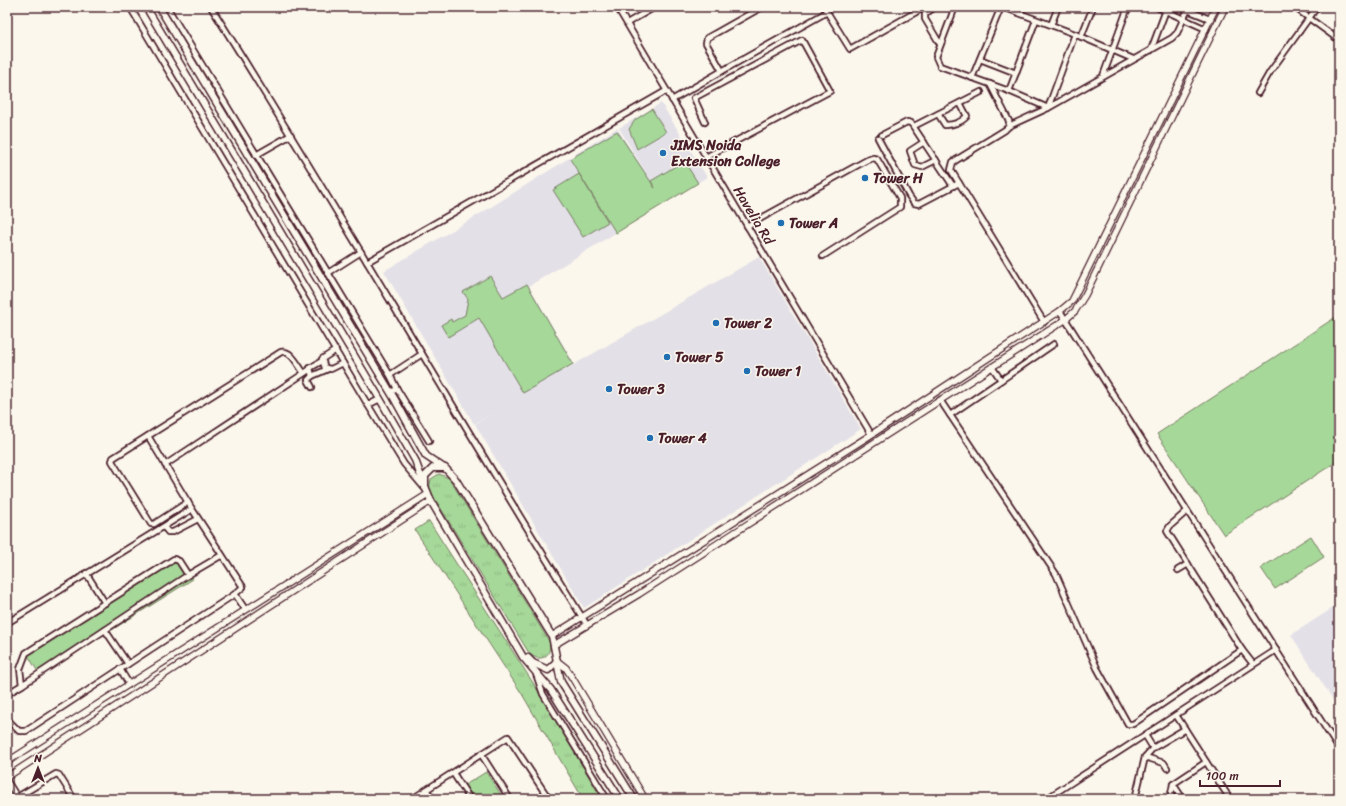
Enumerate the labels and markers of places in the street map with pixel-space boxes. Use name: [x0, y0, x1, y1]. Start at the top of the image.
place label: JIMS Noida Extension College: [670, 133, 780, 174]
marker: JIMS Noida Extension College: [658, 148, 668, 158]
place label: Tower H: [873, 166, 924, 191]
marker: Tower H: [860, 173, 870, 183]
place label: Tower A: [789, 211, 838, 236]
marker: Tower A: [776, 218, 786, 228]
place label: Tower 2: [724, 311, 773, 336]
marker: Tower 2: [711, 318, 721, 328]
place label: Tower 5: [675, 345, 724, 370]
marker: Tower 5: [662, 352, 672, 362]
place label: Tower 1: [755, 359, 801, 384]
marker: Tower 1: [742, 366, 752, 376]
place label: Tower 3: [617, 377, 665, 402]
marker: Tower 3: [604, 384, 614, 394]
place label: Tower 4: [658, 426, 707, 451]
marker: Tower 4: [645, 433, 655, 443]

